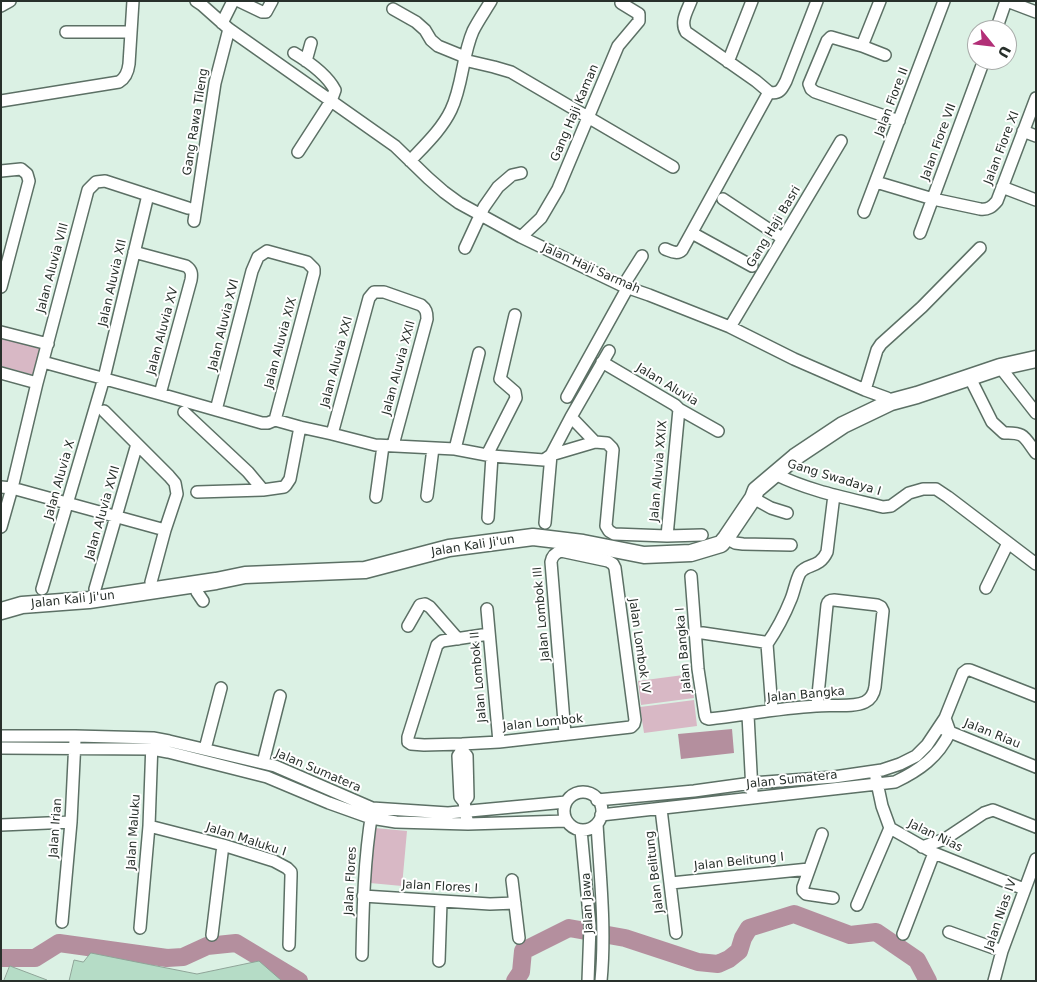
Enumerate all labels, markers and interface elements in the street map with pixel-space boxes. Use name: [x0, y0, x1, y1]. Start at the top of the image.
north arrow: [967, 20, 1017, 70]
text: U: [994, 43, 1014, 61]
street label: Gang Haji Kaman: [548, 62, 602, 164]
street label: Jalan Fiore II: [872, 66, 912, 138]
street label: Gang Rawa Tileng: [180, 67, 212, 177]
street label: Jalan Fiore VII: [918, 102, 960, 182]
street label: Jalan Fiore XI: [981, 109, 1023, 187]
street label: Gang Haji Basri: [744, 184, 804, 270]
street label: Jalan Aluvia VIII: [34, 221, 72, 315]
street label: Jalan Aluvia XII: [96, 238, 130, 328]
street label: Jalan Haji Sarmah: [540, 241, 642, 297]
street label: Jalan Aluvia XVI: [206, 278, 242, 372]
street label: Jalan Aluvia XV: [144, 286, 182, 376]
street label: Jalan Aluvia XIX: [262, 296, 300, 390]
street label: Jalan Aluvia XXI: [318, 315, 356, 409]
street label: Jalan Aluvia XXII: [379, 319, 419, 417]
street label: Jalan Aluvia: [633, 361, 701, 409]
street label: Jalan Aluvia XXIX: [647, 420, 671, 522]
street label: Jalan Aluvia X: [42, 439, 78, 521]
street label: Gang Swadaya I: [785, 457, 883, 499]
street label: Jalan Aluvia XVII: [83, 464, 123, 562]
street label: Jalan Kali Ji'un: [430, 532, 516, 560]
street label: Jalan Lombok III: [531, 566, 553, 662]
street label: Jalan Kali Ji'un: [31, 588, 115, 612]
street label: Jalan Lombok IV: [625, 597, 653, 695]
street label: Jalan Bangka I: [673, 607, 695, 693]
street label: Jalan Lombok II: [468, 631, 490, 723]
street label: Jalan Bangka: [767, 684, 845, 706]
street label: Jalan Lombok: [502, 712, 584, 734]
street label: Jalan Riau: [962, 716, 1022, 752]
street label: Jalan Sumatera: [273, 746, 363, 796]
street label: Jalan Sumatera: [746, 768, 838, 792]
street label: Jalan Maluku: [124, 794, 144, 870]
street label: Jalan Irian: [47, 798, 65, 858]
street label: Jalan Nias: [905, 817, 965, 855]
street label: Jalan Maluku I: [204, 820, 288, 860]
street label: Jalan Belitung: [643, 830, 667, 914]
street label: Jalan Flores: [342, 846, 360, 916]
street label: Jalan Belitung I: [693, 850, 785, 874]
street label: Jalan Jawa: [579, 872, 597, 934]
street label: Jalan Nias IV: [982, 877, 1020, 953]
street label: Jalan Flores I: [402, 878, 478, 896]

